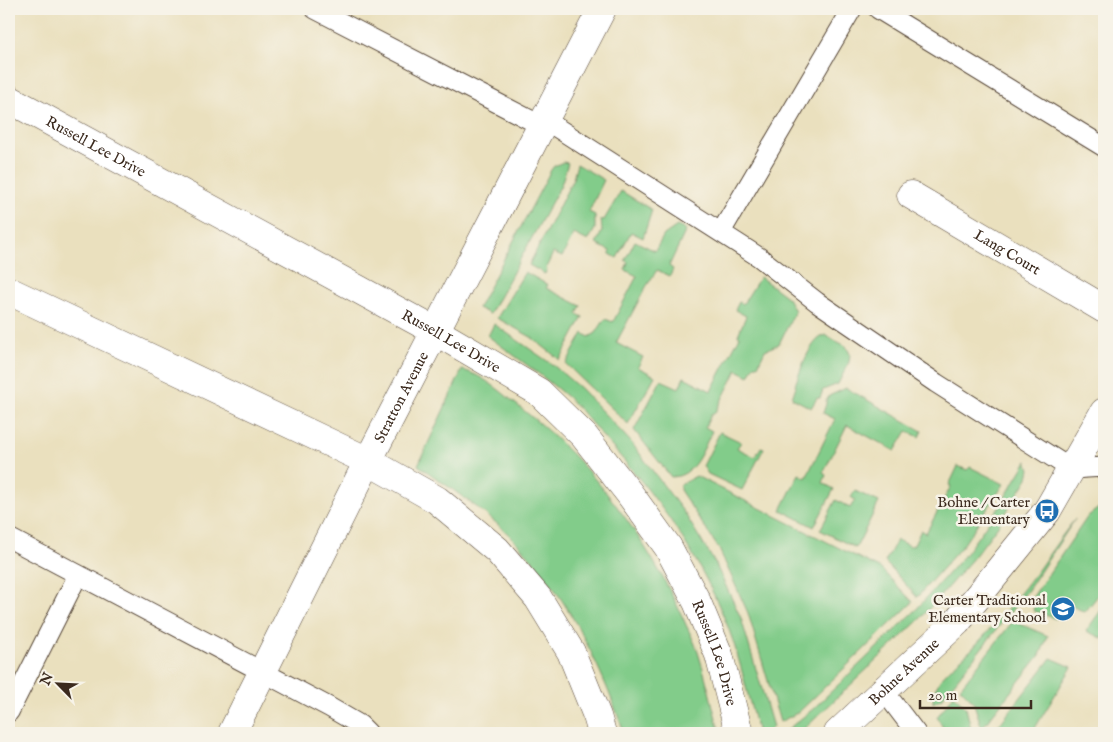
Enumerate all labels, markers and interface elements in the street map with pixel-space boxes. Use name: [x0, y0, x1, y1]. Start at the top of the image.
street label: Russell Lee Drive: [42, 112, 149, 182]
street label: Lang Court: [971, 225, 1044, 279]
street label: Russell Lee Drive: [398, 306, 504, 377]
street label: Stratton Avenue: [370, 348, 433, 446]
place label: Bohne / Carter Elementary: [937, 493, 1031, 529]
bus stop icon: Bohne / Carter Elementary: [1034, 498, 1060, 524]
place label: Carter Traditional Elementary School: [928, 591, 1047, 627]
school or university icon: Carter Traditional Elementary School: [1050, 596, 1076, 622]
street label: Russell Lee Drive: [687, 597, 741, 708]
street label: Bohne Avenue: [865, 634, 944, 710]
north arrow: [32, 660, 82, 710]
text: N: [36, 670, 58, 689]
scale bar: [920, 677, 1032, 709]
text: 20 m: [928, 686, 958, 705]

